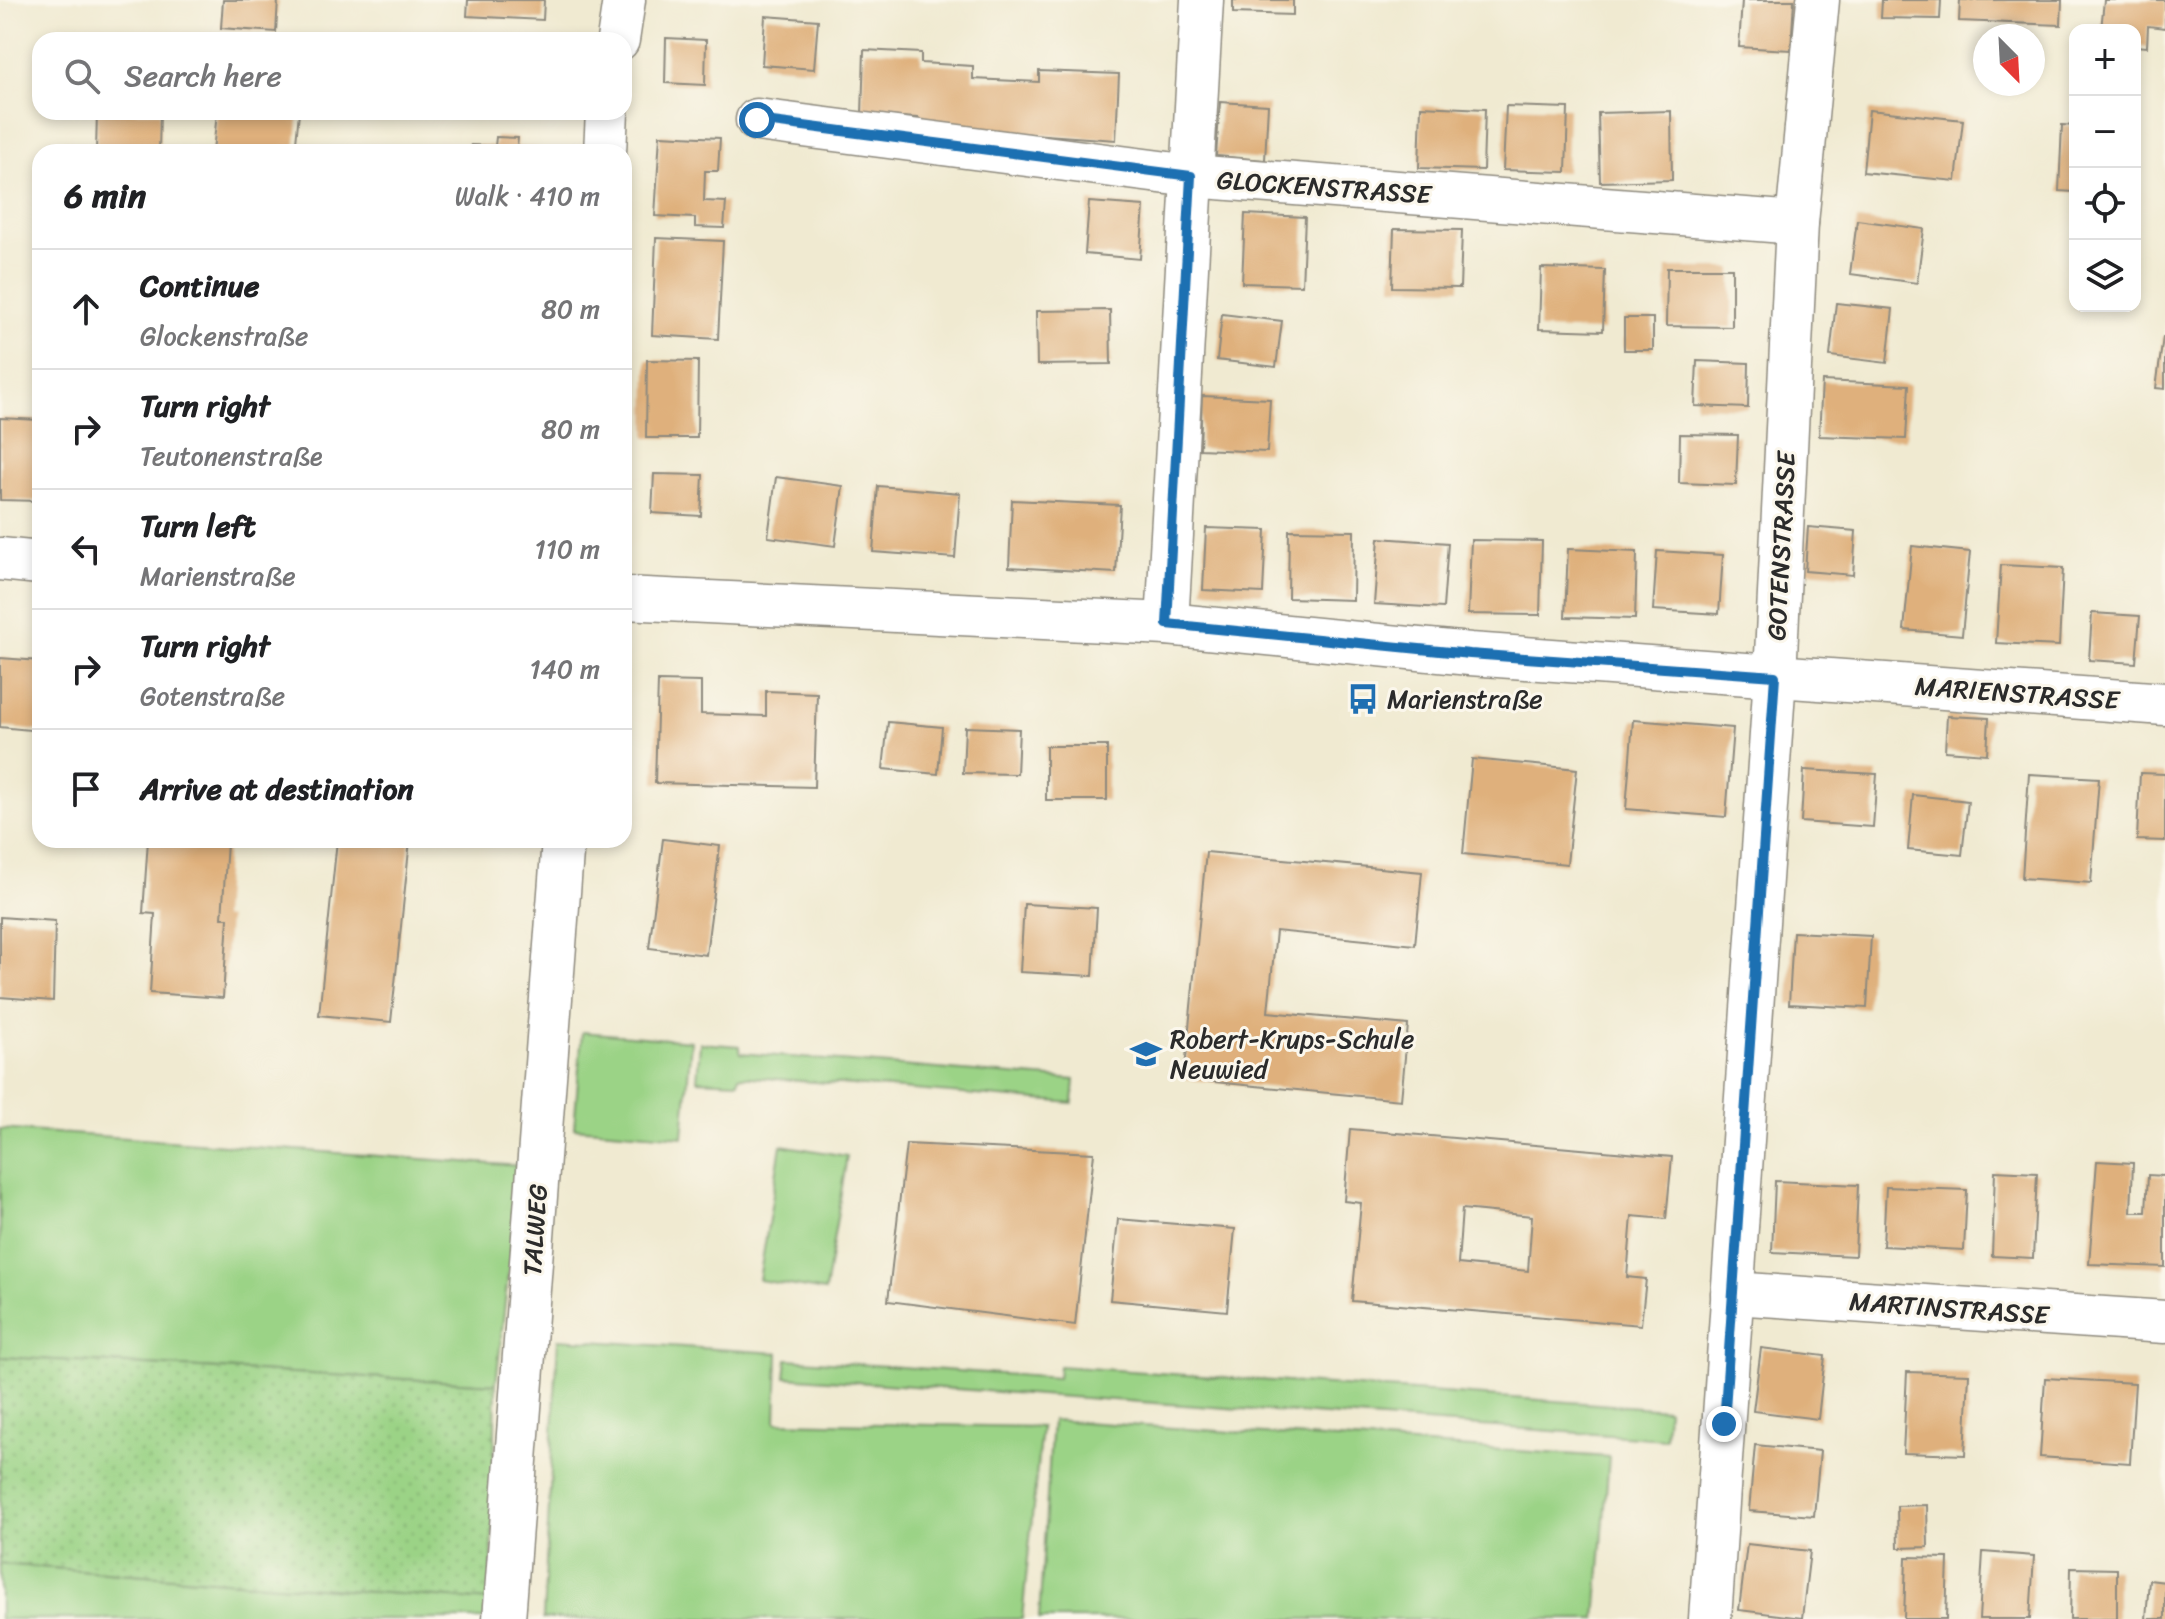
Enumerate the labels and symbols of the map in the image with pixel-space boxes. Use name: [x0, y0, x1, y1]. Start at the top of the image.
north arrow: [1973, 24, 2045, 96]
route start: [739, 102, 775, 138]
street label: GLOCKENSTRASSE: [1215, 157, 1434, 218]
street label: GOTENSTRASSE: [1753, 449, 1809, 642]
street label: MARIENSTRASSE: [1913, 663, 2122, 723]
place label: Marienstraße: [1387, 676, 1543, 722]
bus stop icon: Marienstraße: [1346, 682, 1380, 716]
place label: Robert-Krups-Schule Neuwied: [1170, 1016, 1414, 1092]
school or university icon: Robert-Krups-Schule Neuwied: [1129, 1037, 1163, 1071]
street label: TALWEG: [509, 1183, 561, 1277]
street label: MARTINSTRASSE: [1848, 1278, 2052, 1338]
route end: [1706, 1406, 1742, 1442]

